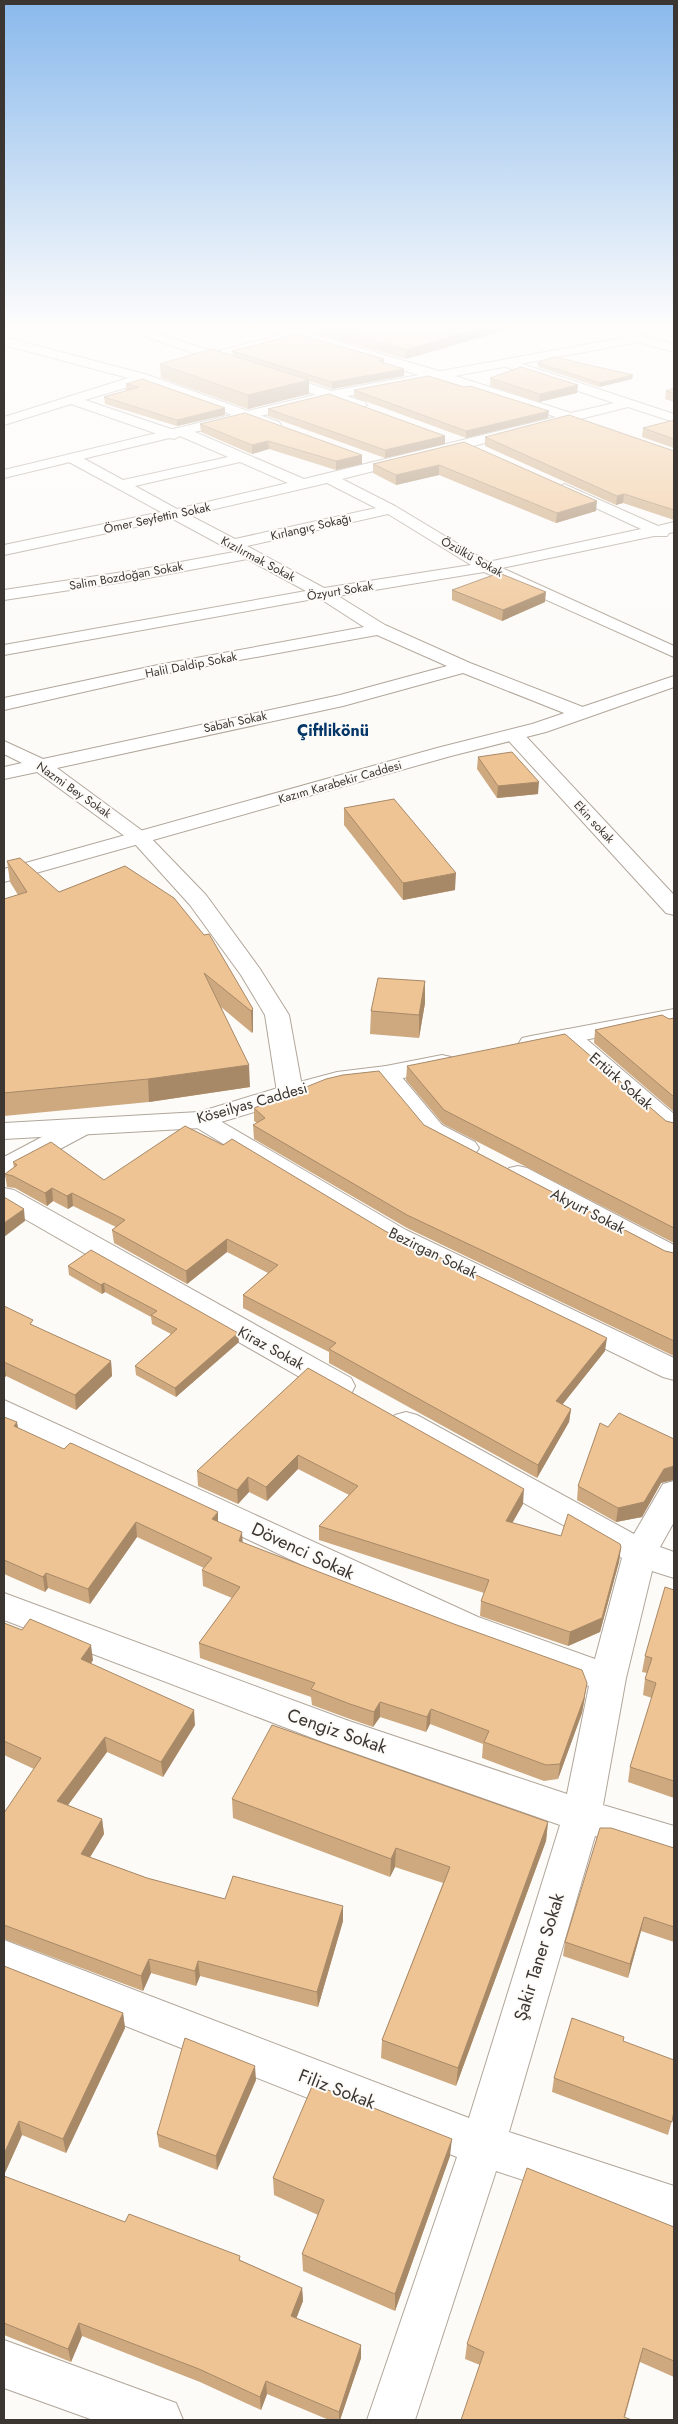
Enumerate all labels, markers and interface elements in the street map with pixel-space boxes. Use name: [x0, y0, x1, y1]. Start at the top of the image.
street label: Ömer Seyfettin Sokak: [102, 498, 213, 538]
street label: Kırlangıç Sokağı: [269, 509, 353, 545]
street label: Kızılırmak Sokak: [218, 532, 299, 587]
street label: Özülkü Sokak: [438, 532, 507, 582]
street label: Salim Bozdoğan Sokak: [68, 557, 185, 595]
street label: Özyurt Sokak: [306, 577, 375, 605]
street label: Halil Daldip Sokak: [144, 647, 239, 683]
street label: Sabah Sokak: [202, 706, 269, 737]
district label: Çiftlikönü: [297, 719, 369, 742]
street label: Kazım Karabekir Caddesi: [276, 756, 404, 808]
street label: Nazmi Bey Sokak: [33, 757, 116, 823]
street label: Ekin sokak: [569, 797, 619, 848]
street label: Ertürk Sokak: [584, 1047, 658, 1115]
street label: Köseilyas Caddesi: [194, 1077, 310, 1129]
street label: Akyurt Sokak: [547, 1183, 630, 1239]
street label: Bezirgan Sokak: [385, 1222, 482, 1284]
street label: Kiraz Sokak: [234, 1321, 309, 1375]
street label: Dövenci Sokak: [247, 1516, 359, 1586]
street label: Cengiz Sokak: [284, 1702, 390, 1760]
street label: Şakir Taner Sokak: [507, 1890, 571, 2024]
street label: Filiz Sokak: [295, 2062, 379, 2116]

